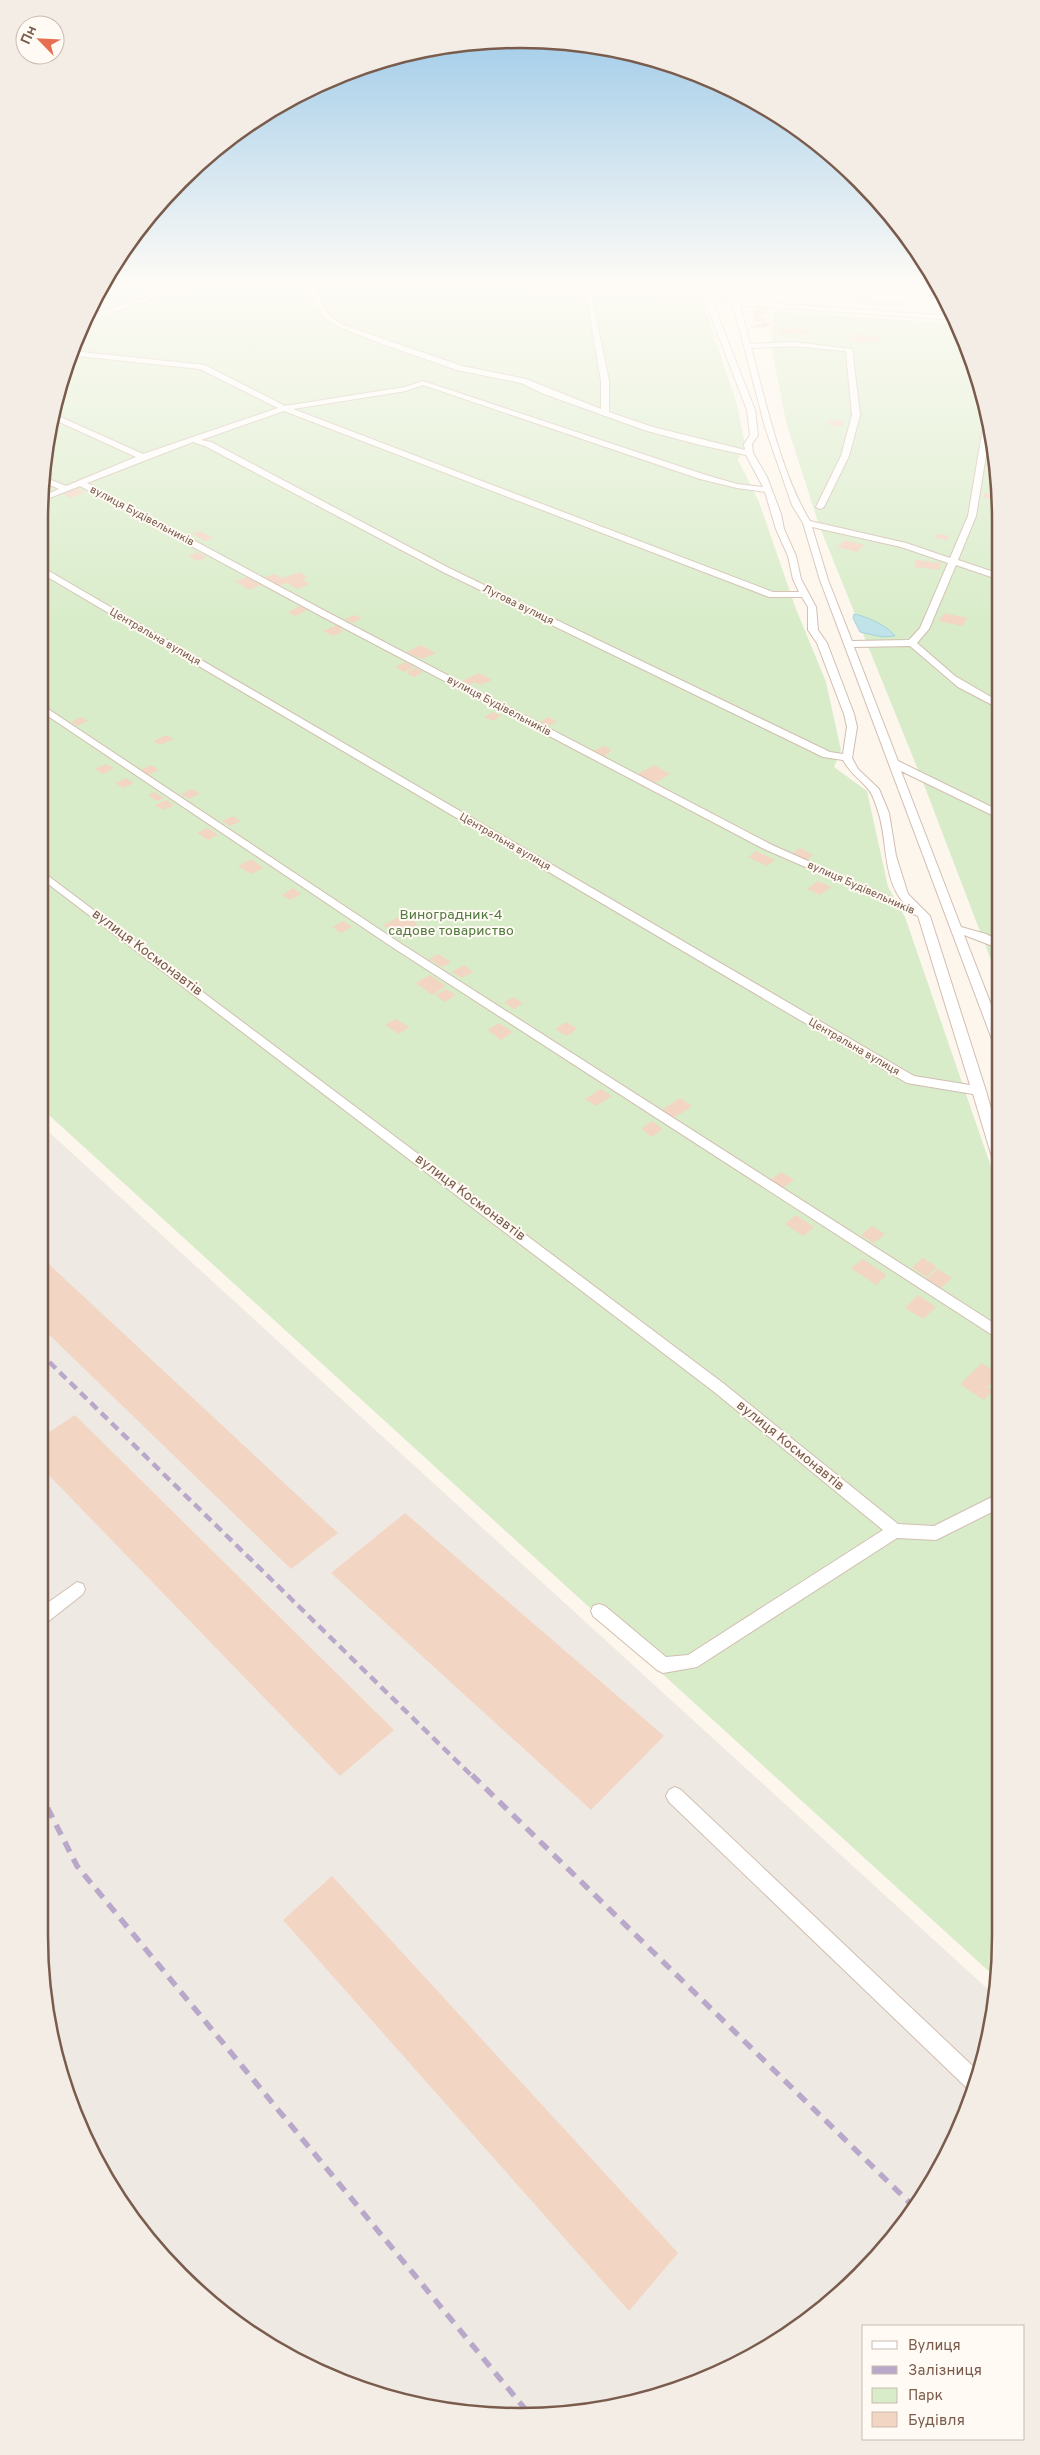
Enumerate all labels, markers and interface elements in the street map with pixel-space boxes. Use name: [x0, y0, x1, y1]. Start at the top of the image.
north arrow: [15, 15, 65, 65]
text: Пн: [18, 23, 41, 47]
street label: вулиця Будівельників: [87, 483, 197, 549]
street label: Лугова вулиця: [480, 582, 556, 628]
street label: Центральна вулиця: [107, 605, 203, 669]
street label: вулиця Будівельників: [444, 673, 554, 739]
street label: Центральна вулиця: [457, 810, 553, 874]
street label: вулиця Будівельників: [805, 858, 917, 918]
street label: вулиця Космонавтів: [88, 906, 206, 1000]
park label: Виноградник-4 садове товариство: [388, 907, 514, 940]
street label: Центральна вулиця: [806, 1015, 902, 1079]
street label: вулиця Космонавтів: [411, 1151, 529, 1245]
street label: вулиця Космонавтів: [733, 1397, 847, 1495]
legend: [862, 2325, 1025, 2440]
text: Вулиця: [908, 2337, 961, 2356]
text: Залізниця: [908, 2362, 982, 2381]
text: Парк: [908, 2387, 943, 2406]
text: Будівля: [908, 2412, 965, 2431]

